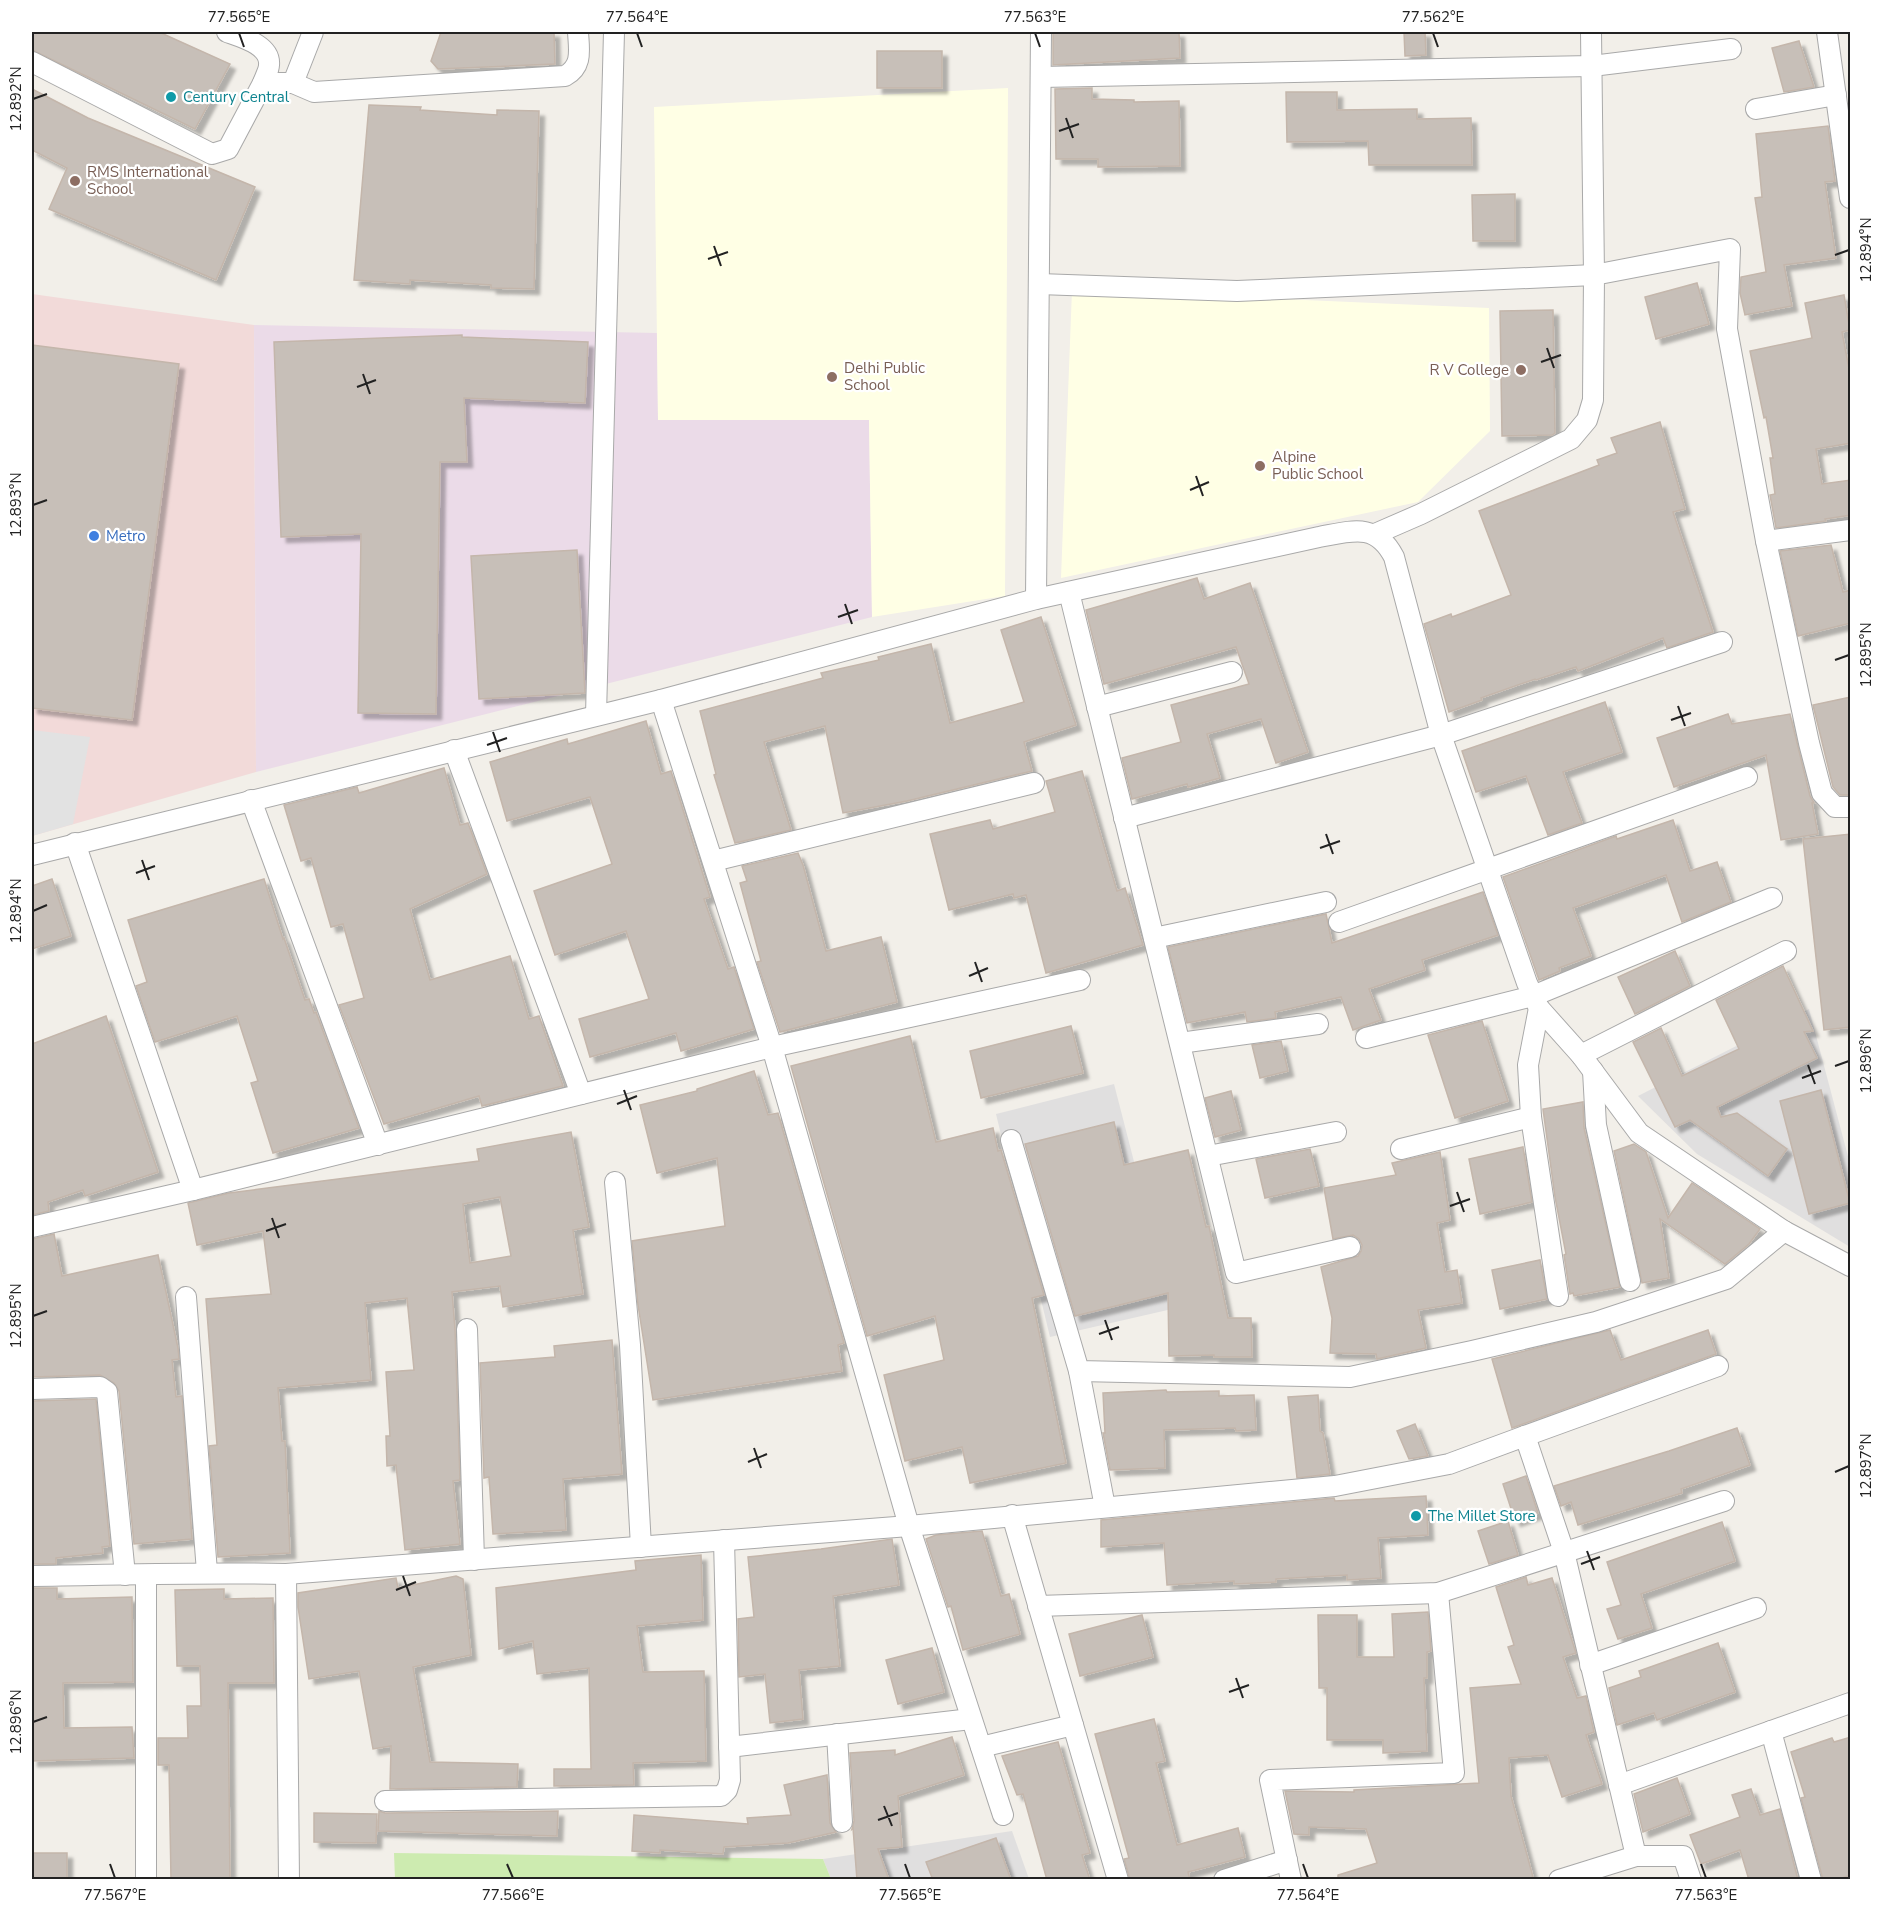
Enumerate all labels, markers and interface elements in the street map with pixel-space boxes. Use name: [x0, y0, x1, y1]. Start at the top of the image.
text: 77.565°E: [208, 7, 270, 27]
text: 77.564°E: [606, 7, 668, 27]
text: 77.563°E: [1004, 7, 1066, 27]
text: 77.562°E: [1402, 7, 1464, 27]
text: 12.892°N: [6, 66, 26, 132]
place label: Century Central: [183, 87, 290, 107]
marker: Century Central: [164, 90, 178, 104]
place label: RMS International School: [87, 162, 209, 199]
marker: RMS International School: [68, 174, 82, 188]
text: 12.894°N: [1856, 217, 1876, 283]
place label: Delhi Public School: [844, 358, 925, 395]
place label: R V College: [1429, 360, 1509, 380]
marker: R V College: [1514, 363, 1528, 377]
marker: Delhi Public School: [825, 370, 839, 384]
place label: Alpine Public School: [1272, 447, 1364, 484]
marker: Alpine Public School: [1253, 459, 1267, 473]
text: 12.893°N: [6, 472, 26, 538]
place label: Metro: [106, 526, 146, 546]
marker: Metro: [87, 529, 101, 543]
text: 12.895°N: [1856, 622, 1876, 688]
text: 12.894°N: [6, 878, 26, 944]
text: 12.896°N: [1856, 1028, 1876, 1094]
text: 12.895°N: [6, 1283, 26, 1349]
text: 12.897°N: [1856, 1433, 1876, 1499]
place label: The Millet Store: [1428, 1506, 1536, 1526]
marker: The Millet Store: [1409, 1509, 1423, 1523]
text: 12.896°N: [6, 1689, 26, 1755]
text: 77.567°E: [84, 1885, 146, 1905]
text: 77.566°E: [482, 1885, 544, 1905]
text: 77.565°E: [879, 1885, 941, 1905]
text: 77.564°E: [1277, 1885, 1339, 1905]
text: 77.563°E: [1675, 1885, 1737, 1905]

